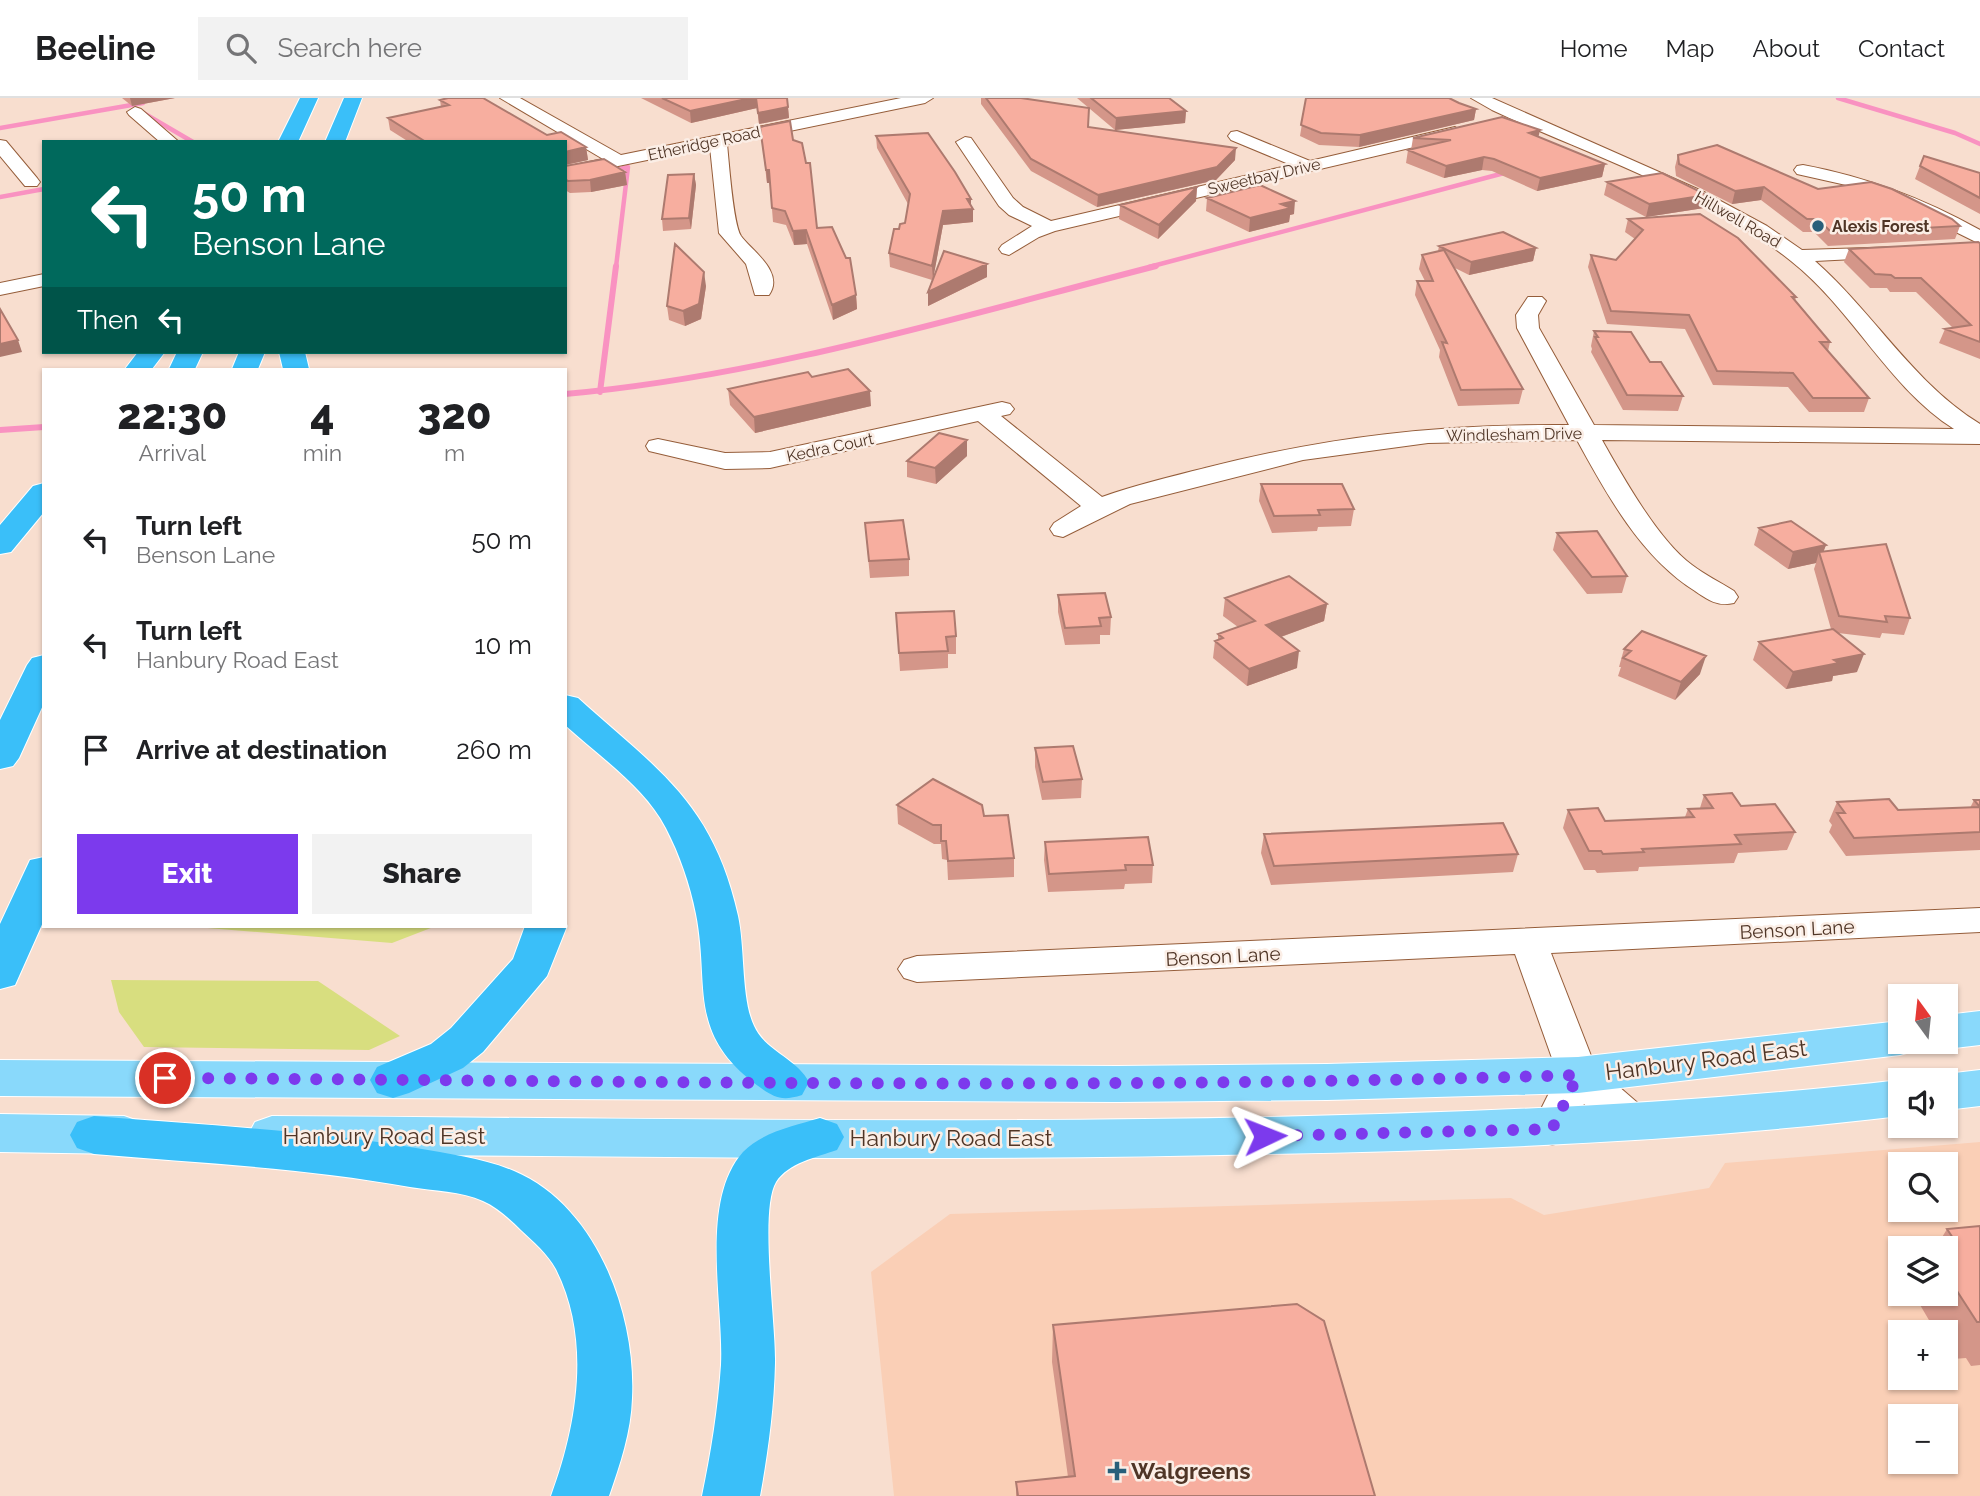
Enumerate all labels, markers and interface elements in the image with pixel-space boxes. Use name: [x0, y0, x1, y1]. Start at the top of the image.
search box: [198, 17, 688, 80]
text: Beeline: [35, 29, 156, 68]
icon: search: [222, 29, 260, 67]
text: Search here: [278, 33, 422, 63]
text: Home: [1560, 34, 1628, 63]
text: Map: [1666, 34, 1714, 63]
text: About: [1752, 34, 1820, 63]
text: Contact: [1858, 34, 1945, 63]
street label: Etheridge Road: [646, 122, 762, 165]
street label: Sweetbay Drive: [1206, 154, 1322, 199]
text: 50 m: [192, 166, 307, 223]
icon: left: [77, 168, 168, 259]
street label: Hillwell Road: [1691, 187, 1784, 252]
place label: Alexis Forest: [1832, 217, 1929, 236]
marker: Alexis Forest: [1810, 218, 1826, 234]
text: Benson Lane: [192, 225, 386, 262]
icon: left: [152, 301, 190, 339]
text: Then: [77, 305, 138, 335]
text: 22:30: [117, 390, 227, 439]
text: 4: [310, 390, 335, 439]
text: 320: [418, 390, 492, 439]
street label: Windlesham Drive: [1446, 424, 1582, 445]
street label: Kedra Court: [785, 429, 876, 466]
text: Arrival: [139, 439, 206, 466]
text: min: [303, 439, 342, 466]
text: m: [444, 439, 465, 466]
text: Turn left: [136, 511, 242, 541]
icon: left: [77, 521, 115, 559]
text: 50 m: [471, 525, 532, 555]
text: Benson Lane: [136, 541, 275, 568]
text: Turn left: [136, 616, 242, 646]
icon: left: [77, 626, 115, 664]
text: 10 m: [474, 630, 532, 660]
text: Hanbury Road East: [136, 646, 339, 673]
icon: arrive: [77, 731, 115, 769]
text: Arrive at destination: [136, 735, 387, 765]
text: 260 m: [456, 735, 532, 765]
button: Exit: [77, 834, 298, 914]
button: Share: [312, 834, 532, 914]
street label: Benson Lane: [1739, 915, 1855, 943]
street label: Benson Lane: [1165, 942, 1281, 970]
north arrow: [1888, 984, 1958, 1054]
map controls: [1888, 984, 1958, 1474]
street label: Hanbury Road East: [1604, 1034, 1808, 1085]
pin: [135, 1048, 195, 1108]
icon: arrive: [146, 1059, 184, 1097]
button: sound: [1888, 1068, 1958, 1138]
position arrow: [1228, 1099, 1302, 1173]
street label: Hanbury Road East: [283, 1122, 486, 1149]
street label: Hanbury Road East: [850, 1124, 1053, 1151]
button: search: [1888, 1152, 1958, 1222]
button: layers: [1888, 1236, 1958, 1306]
button: +: [1888, 1320, 1958, 1390]
button: −: [1888, 1404, 1958, 1474]
place label: Walgreens: [1131, 1457, 1251, 1484]
marker: Walgreens: [1109, 1463, 1125, 1479]

